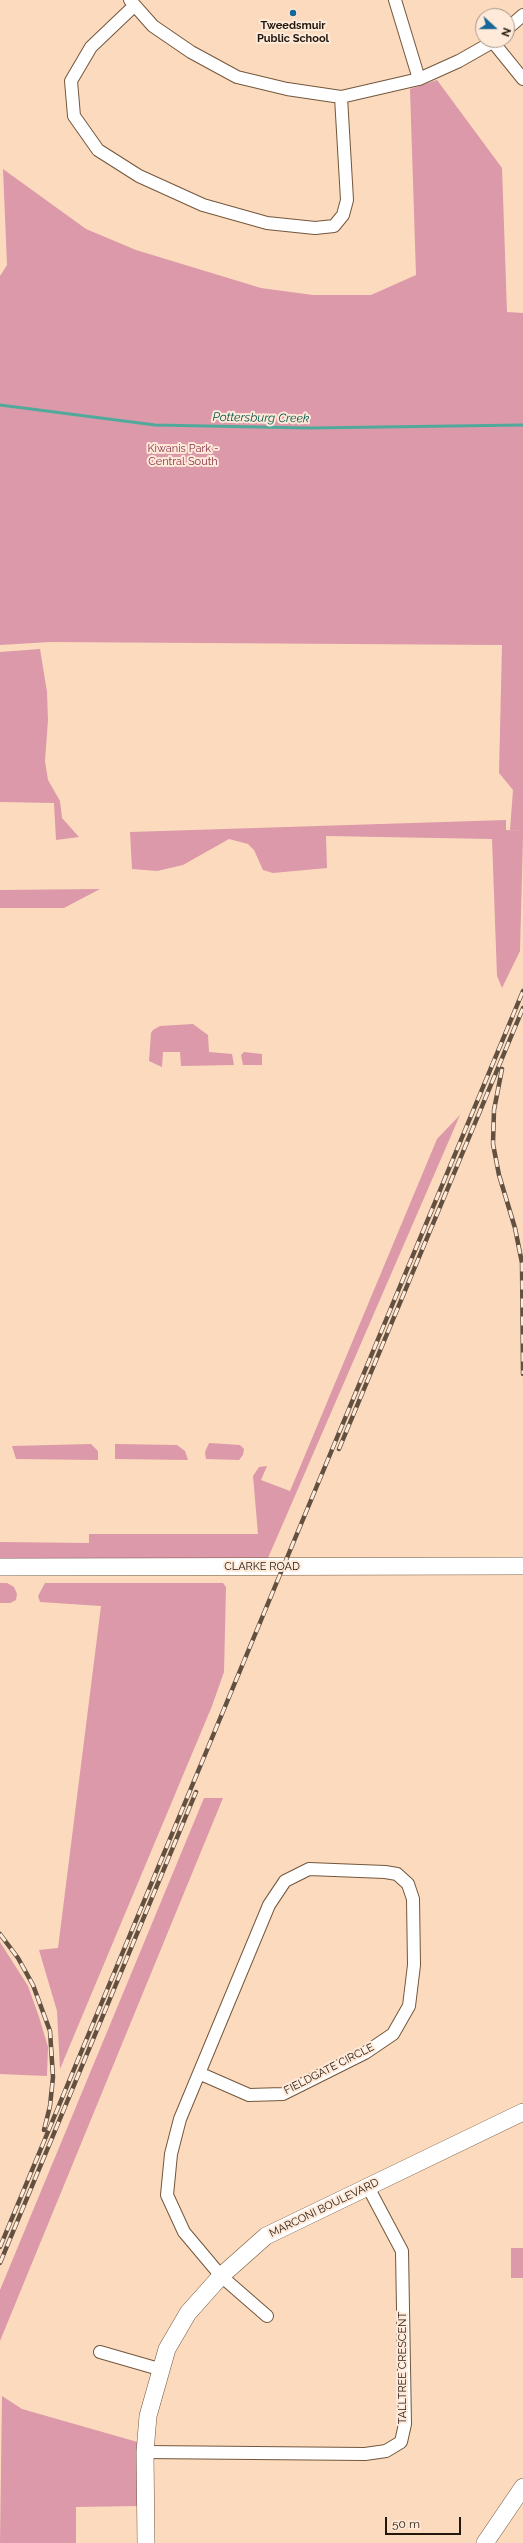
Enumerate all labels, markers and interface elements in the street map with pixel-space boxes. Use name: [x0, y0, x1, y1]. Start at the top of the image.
marker: Tweedsmuir Public School: [288, 8, 298, 18]
north arrow: [475, 8, 515, 48]
place label: Tweedsmuir Public School: [257, 19, 329, 45]
text: N: [498, 26, 513, 38]
water label: Pottersburg Creek: [213, 410, 309, 426]
park label: Kiwanis Park - Central South: [147, 442, 219, 468]
street label: CLARKE ROAD: [224, 1560, 300, 1574]
street label: FIELDGATE CIRCLE: [282, 2041, 376, 2097]
street label: MARCONI BOULEVARD: [267, 2176, 381, 2240]
street label: TALLTREE CRESCENT: [396, 2312, 410, 2424]
scale bar: [387, 2509, 463, 2535]
text: 50 m: [392, 2517, 420, 2531]

